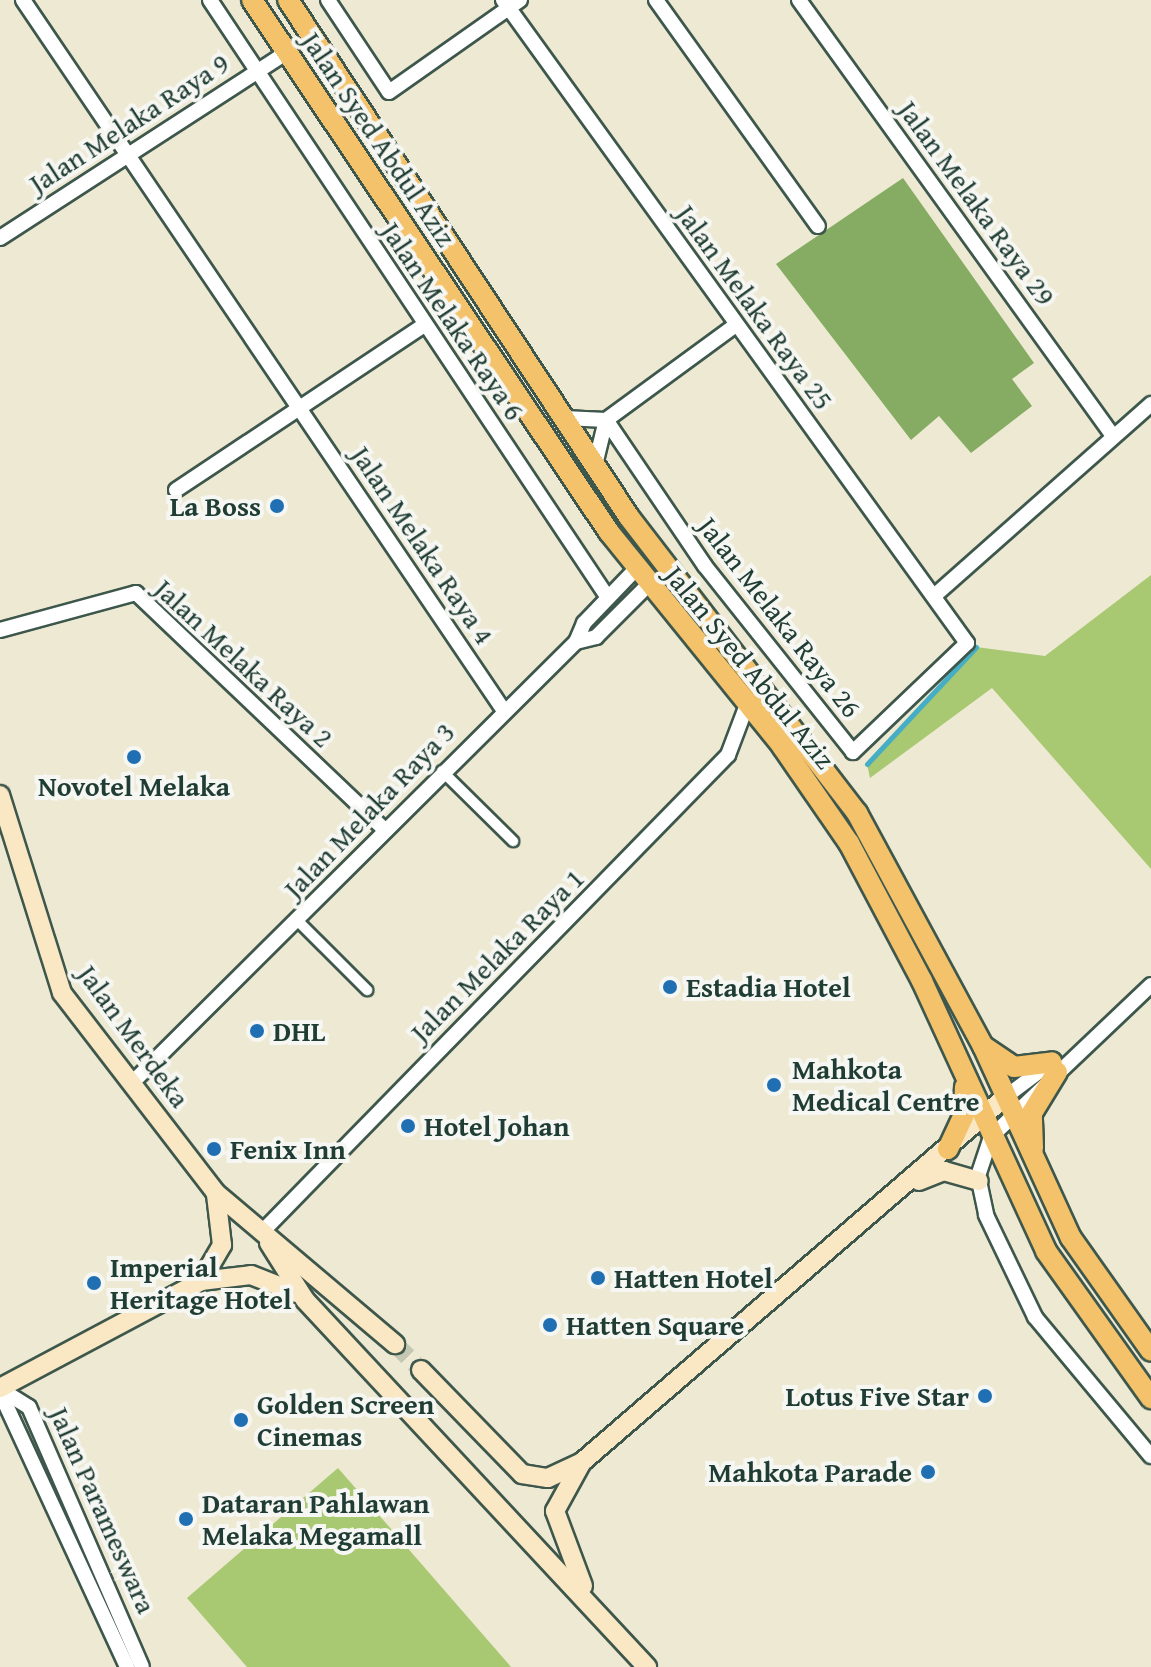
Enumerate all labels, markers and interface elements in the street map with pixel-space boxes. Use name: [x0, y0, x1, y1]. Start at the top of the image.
street label: Jalan Syed Abdul Aziz: [295, 25, 463, 253]
street label: Jalan Melaka Raya 9: [23, 46, 235, 200]
street label: Jalan Melaka Raya 29: [891, 94, 1063, 312]
street label: Jalan Melaka Raya 25: [669, 198, 841, 416]
street label: Jalan Melaka Raya 6: [374, 216, 532, 426]
street label: Jalan Melaka Raya 4: [344, 440, 502, 650]
place label: La Boss: [170, 489, 261, 523]
marker: La Boss: [268, 497, 286, 515]
street label: Jalan Melaka Raya 26: [691, 510, 869, 724]
street label: Jalan Syed Abdul Aziz: [658, 559, 842, 775]
street label: Jalan Melaka Raya 2: [148, 572, 340, 754]
street label: Jalan Melaka Raya 3: [276, 715, 462, 905]
marker: Novotel Melaka: [125, 748, 143, 766]
place label: Novotel Melaka: [38, 769, 230, 803]
street label: Jalan Melaka Raya 1: [403, 861, 591, 1049]
street label: Jalan Merdeka: [71, 958, 197, 1114]
place label: Estadia Hotel: [686, 970, 851, 1004]
marker: Estadia Hotel: [661, 978, 679, 996]
place label: DHL: [273, 1014, 325, 1048]
marker: DHL: [248, 1022, 266, 1040]
place label: Mahkota Medical Centre: [792, 1052, 980, 1118]
marker: Mahkota Medical Centre: [763, 1074, 785, 1096]
place label: Hotel Johan: [424, 1109, 569, 1143]
marker: Hotel Johan: [399, 1117, 417, 1135]
place label: Fenix Inn: [230, 1132, 346, 1166]
marker: Fenix Inn: [205, 1140, 223, 1158]
place label: Imperial Heritage Hotel: [110, 1250, 292, 1316]
place label: Hatten Hotel: [614, 1261, 773, 1295]
marker: Hatten Hotel: [589, 1269, 607, 1287]
marker: Imperial Heritage Hotel: [85, 1274, 103, 1292]
place label: Hatten Square: [566, 1308, 744, 1342]
marker: Hatten Square: [541, 1316, 559, 1334]
place label: Lotus Five Star: [785, 1379, 969, 1413]
place label: Golden Screen Cinemas: [257, 1387, 434, 1453]
marker: Lotus Five Star: [976, 1387, 994, 1405]
street label: Jalan Parameswara: [42, 1402, 164, 1618]
marker: Golden Screen Cinemas: [232, 1411, 250, 1429]
place label: Mahkota Parade: [708, 1455, 912, 1489]
marker: Mahkota Parade: [919, 1463, 937, 1481]
place label: Dataran Pahlawan Melaka Megamall: [202, 1486, 430, 1552]
marker: Dataran Pahlawan Melaka Megamall: [177, 1510, 195, 1528]

